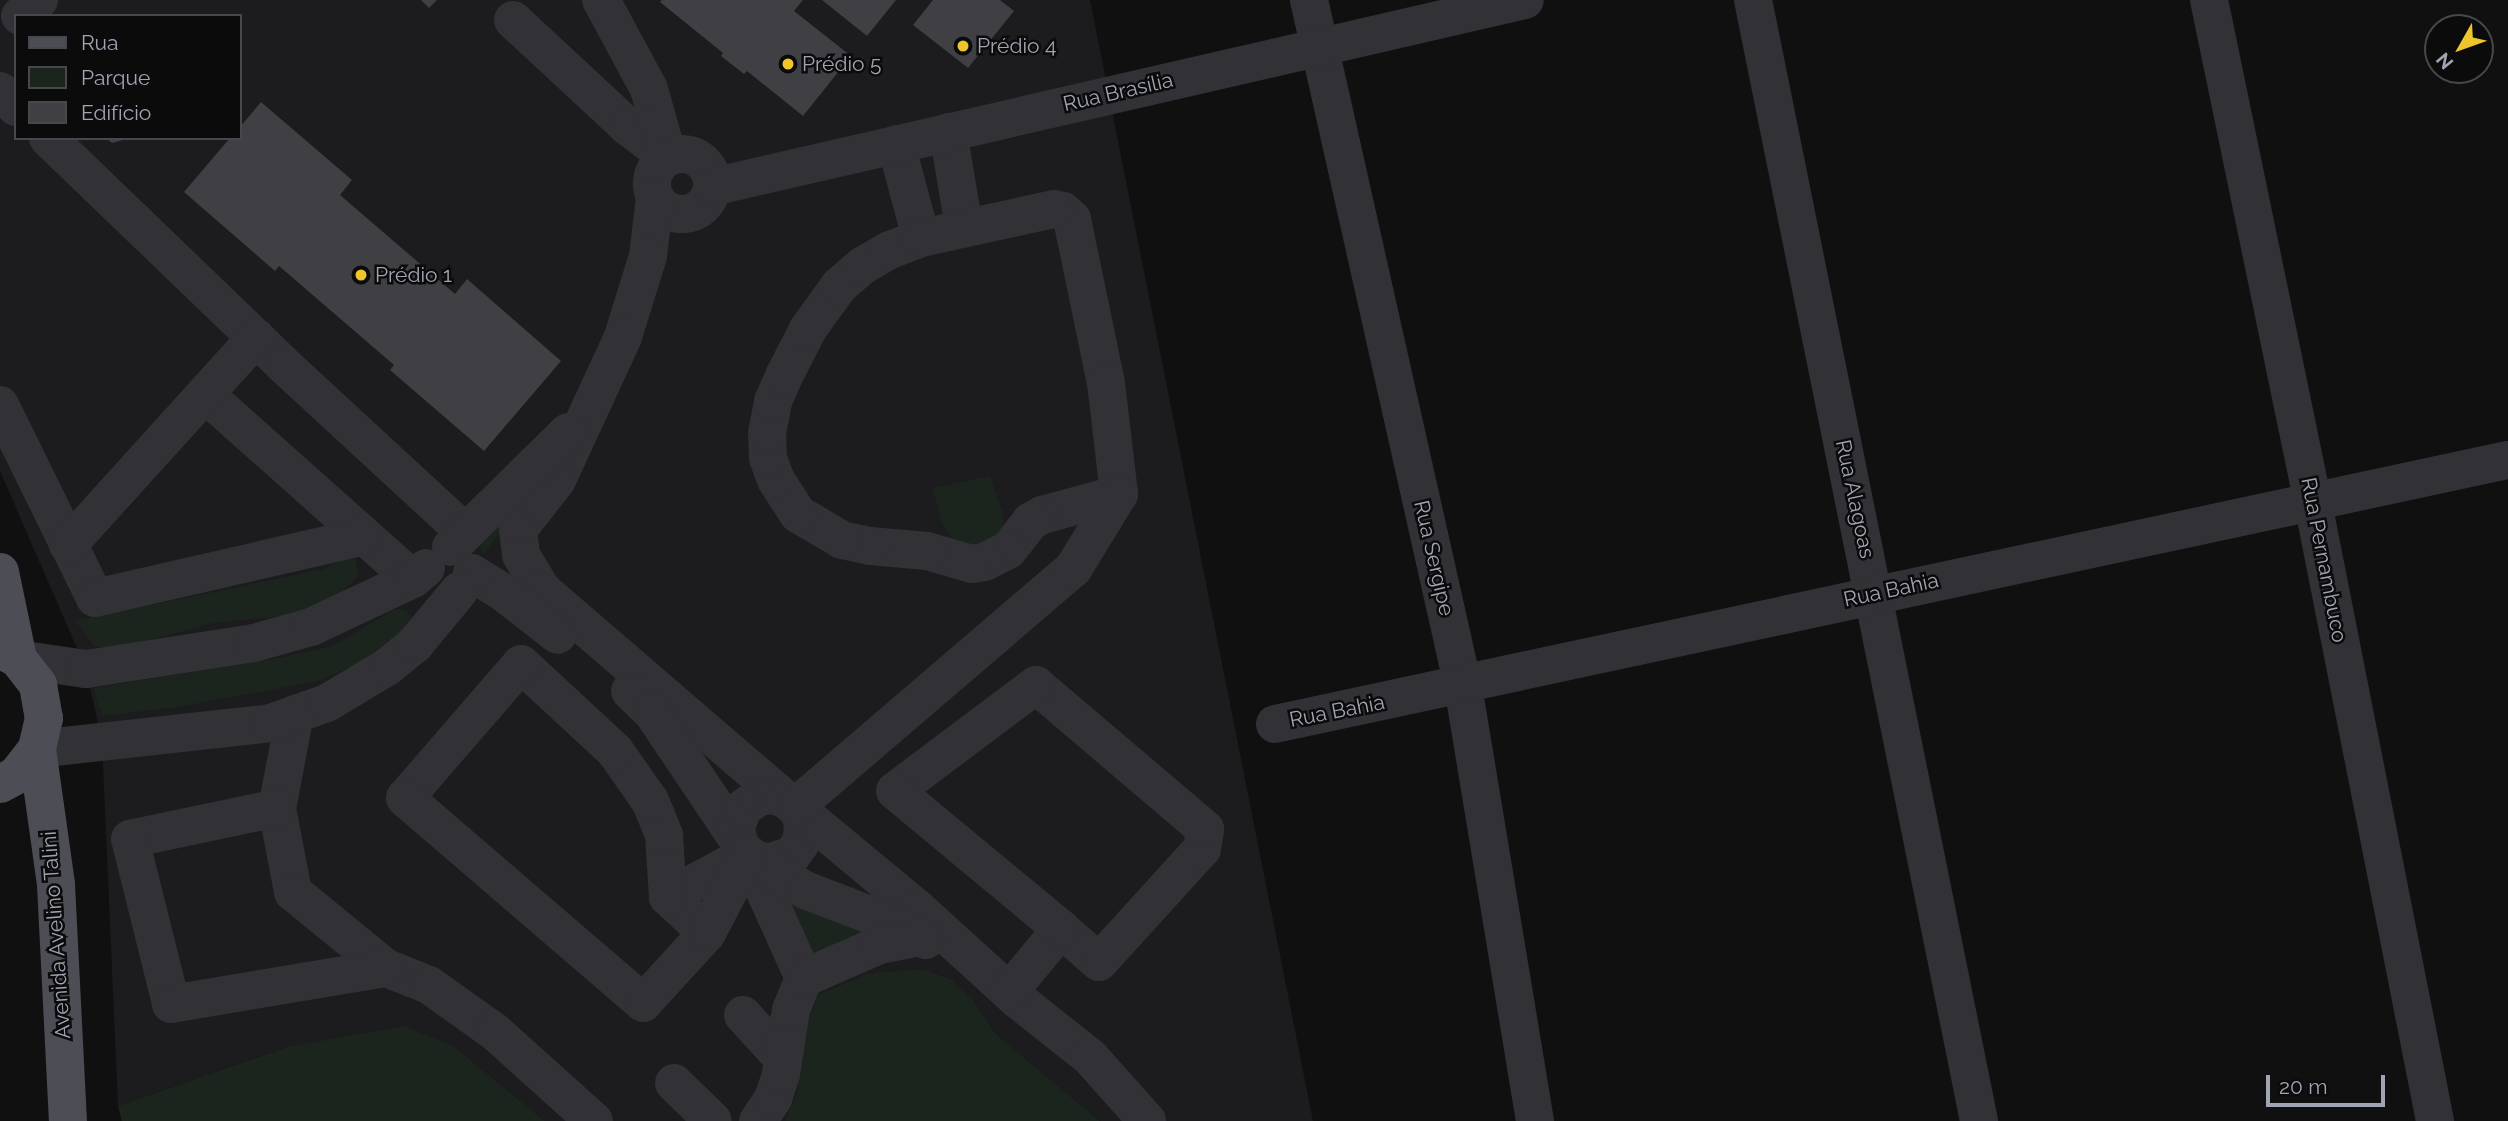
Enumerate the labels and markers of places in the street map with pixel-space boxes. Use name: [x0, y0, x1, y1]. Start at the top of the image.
place label: Prédio 4: [977, 33, 1056, 59]
marker: Prédio 4: [955, 38, 971, 54]
place label: Prédio 5: [802, 51, 881, 77]
marker: Prédio 5: [780, 56, 796, 72]
place label: Prédio 1: [375, 262, 452, 288]
marker: Prédio 1: [353, 267, 369, 283]

